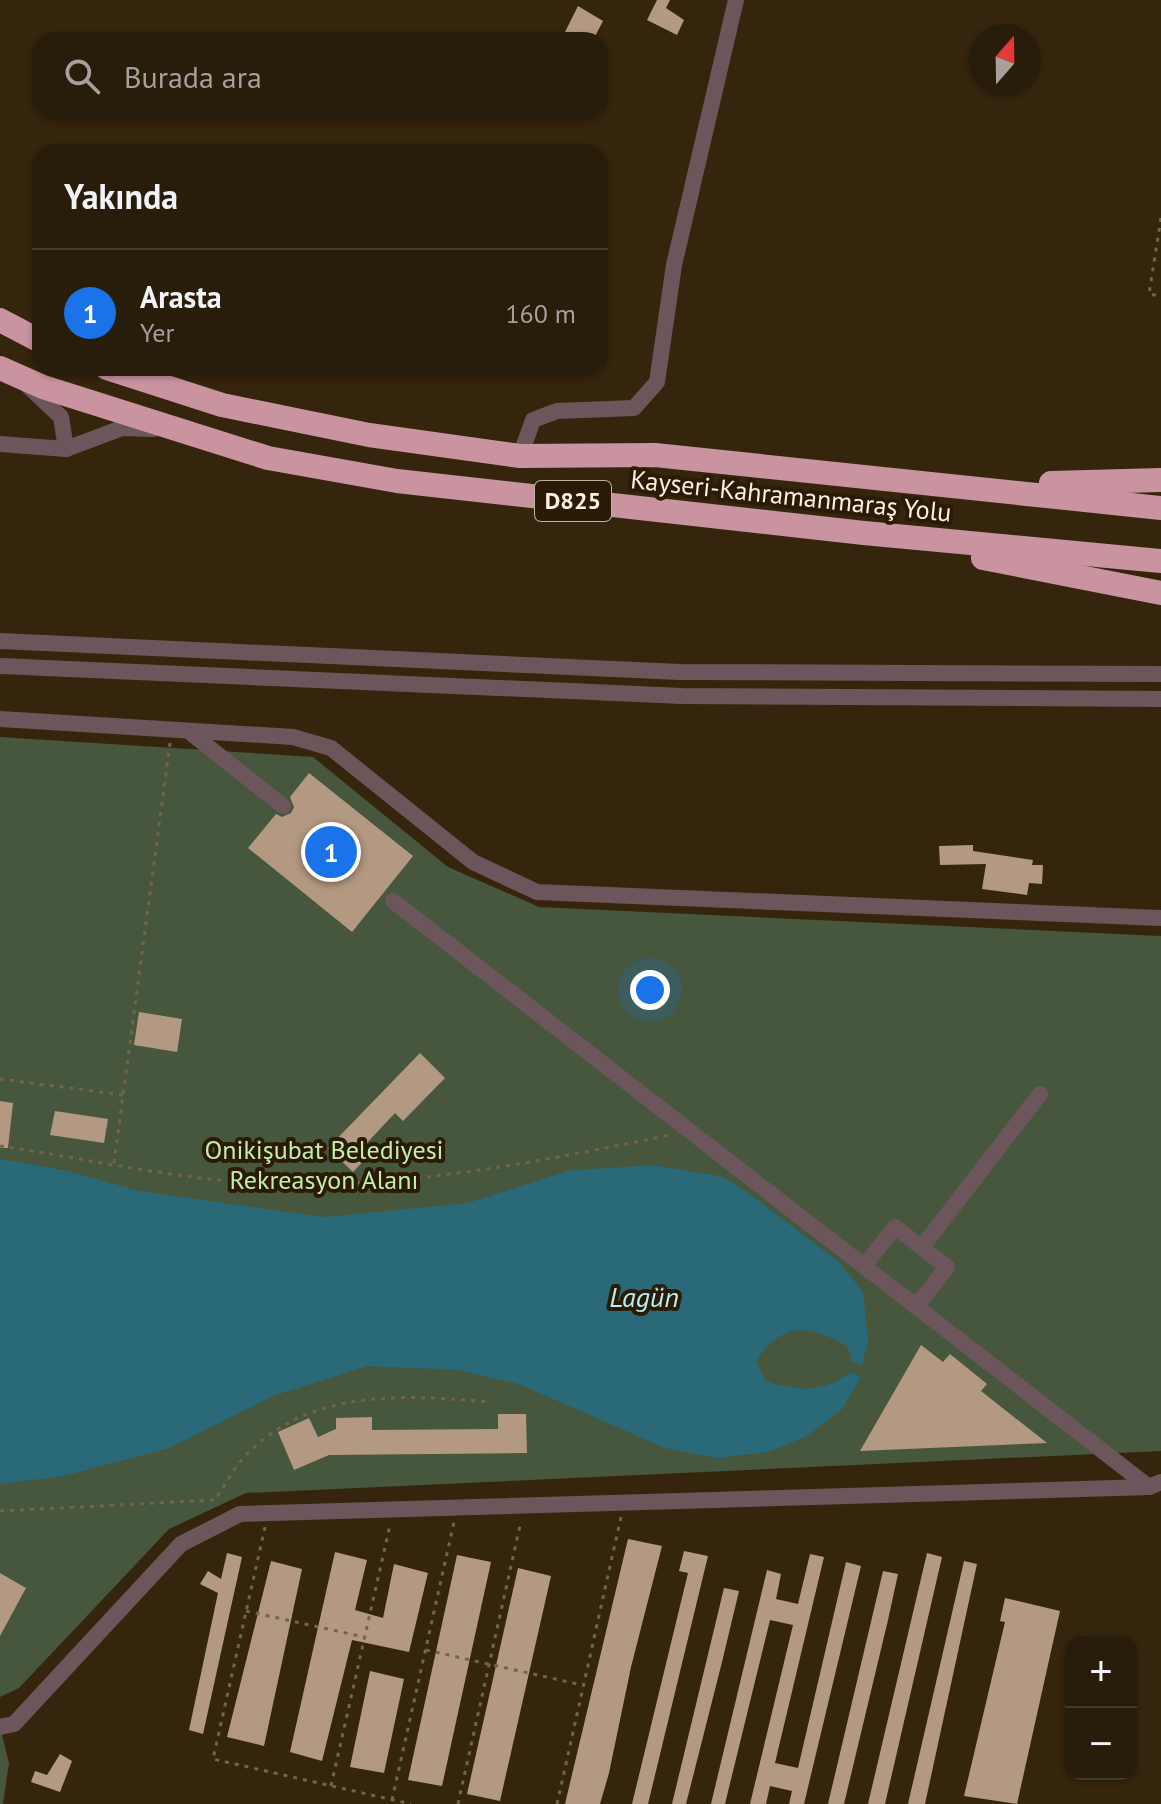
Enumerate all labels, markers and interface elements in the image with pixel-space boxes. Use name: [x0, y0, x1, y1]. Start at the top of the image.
north arrow: [969, 24, 1041, 96]
search box: [32, 32, 608, 120]
icon: search: [60, 54, 104, 98]
text: Burada ara: [124, 57, 262, 96]
text: Yakında: [64, 174, 178, 218]
text: Arasta: [140, 277, 222, 316]
text: 1: [83, 297, 97, 330]
text: 160 m: [505, 297, 576, 330]
text: Yer: [140, 316, 174, 349]
street label: Kayseri-Kahramanmaraş Yolu: [629, 462, 953, 529]
road number: D825: [535, 481, 611, 521]
pin: 1: [305, 822, 357, 882]
your location: [630, 970, 670, 1010]
park label: Onikişubat Belediyesi Rekreasyon Alanı: [204, 1133, 444, 1196]
water label: Lagün: [609, 1278, 679, 1315]
map controls: [1065, 1636, 1137, 1780]
button: +: [1065, 1636, 1137, 1708]
button: −: [1065, 1708, 1137, 1780]

